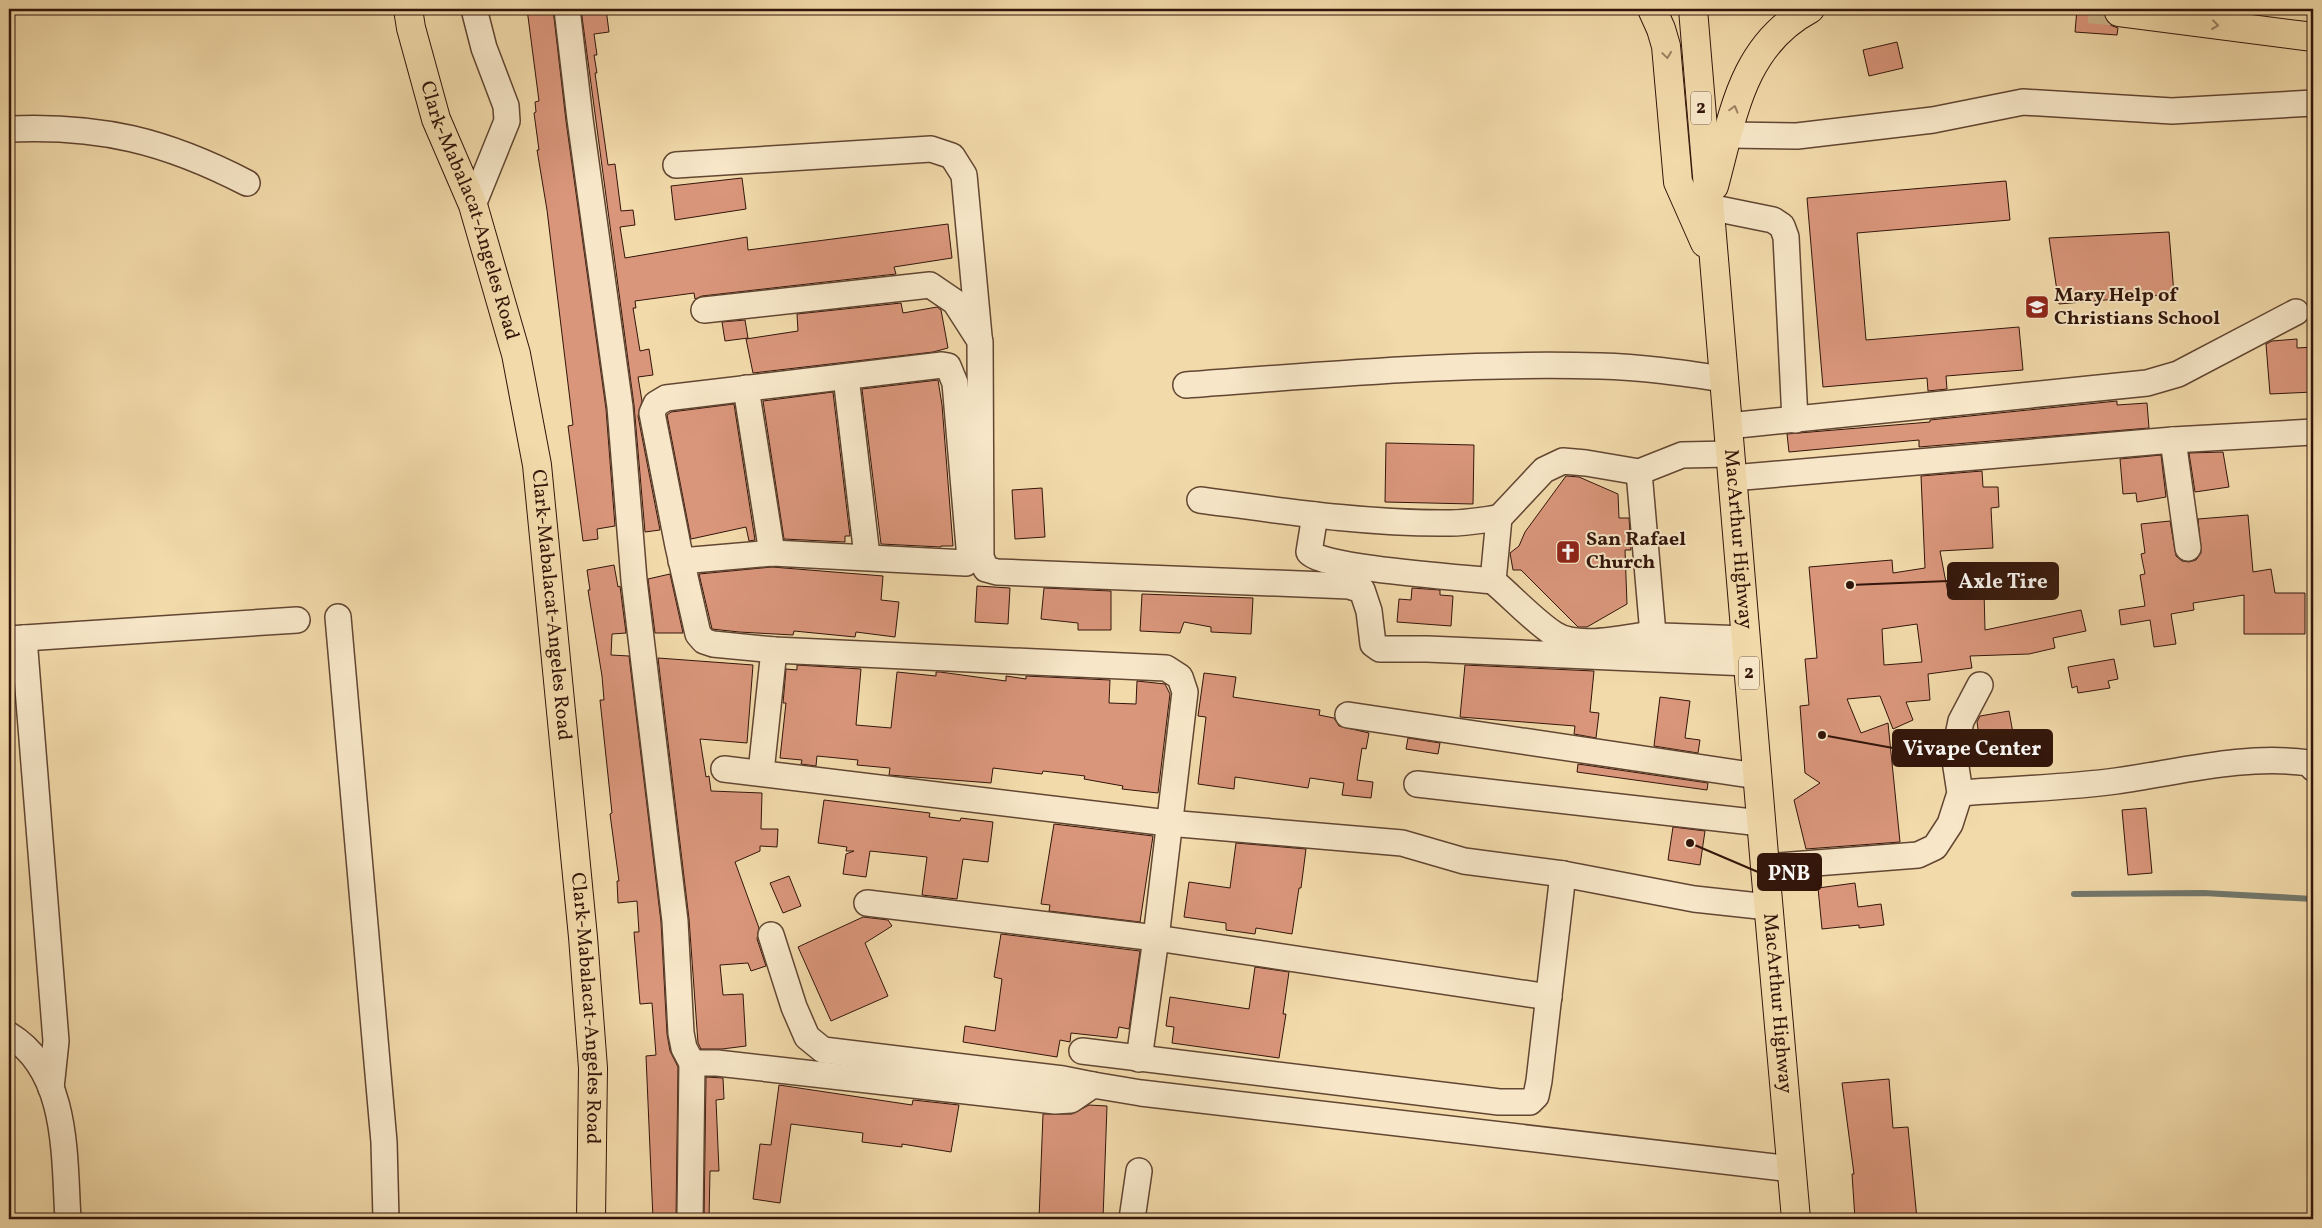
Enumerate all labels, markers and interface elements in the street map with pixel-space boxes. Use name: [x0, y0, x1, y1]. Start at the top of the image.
one-way arrow: [2212, 19, 2220, 30]
one-way arrow: [1661, 51, 1672, 59]
street label: Clark-Mabalacat-Angeles Road: [412, 78, 525, 343]
road number: 2: [1691, 92, 1711, 125]
one-way arrow: [1729, 106, 1739, 114]
place label: Mary Help of Christians School: [2054, 282, 2220, 333]
school or university icon: Mary Help of Christians School: [2024, 294, 2050, 320]
street label: MacArthur Highway: [1716, 448, 1759, 631]
street label: Clark-Mabalacat-Angeles Road: [524, 468, 578, 742]
place label: San Rafael Church: [1586, 526, 1686, 577]
church icon: San Rafael Church: [1555, 539, 1581, 565]
callout: Axle Tire: [1948, 563, 2058, 599]
text: Axle Tire: [1958, 568, 2048, 597]
road number: 2: [1739, 656, 1759, 690]
callout: Vivape Center: [1893, 730, 2052, 766]
text: Vivape Center: [1903, 735, 2041, 764]
callout: PNB: [1758, 854, 1821, 890]
text: PNB: [1768, 860, 1810, 889]
street label: Clark-Mabalacat-Angeles Road: [563, 871, 607, 1144]
street label: MacArthur Highway: [1755, 912, 1799, 1095]

